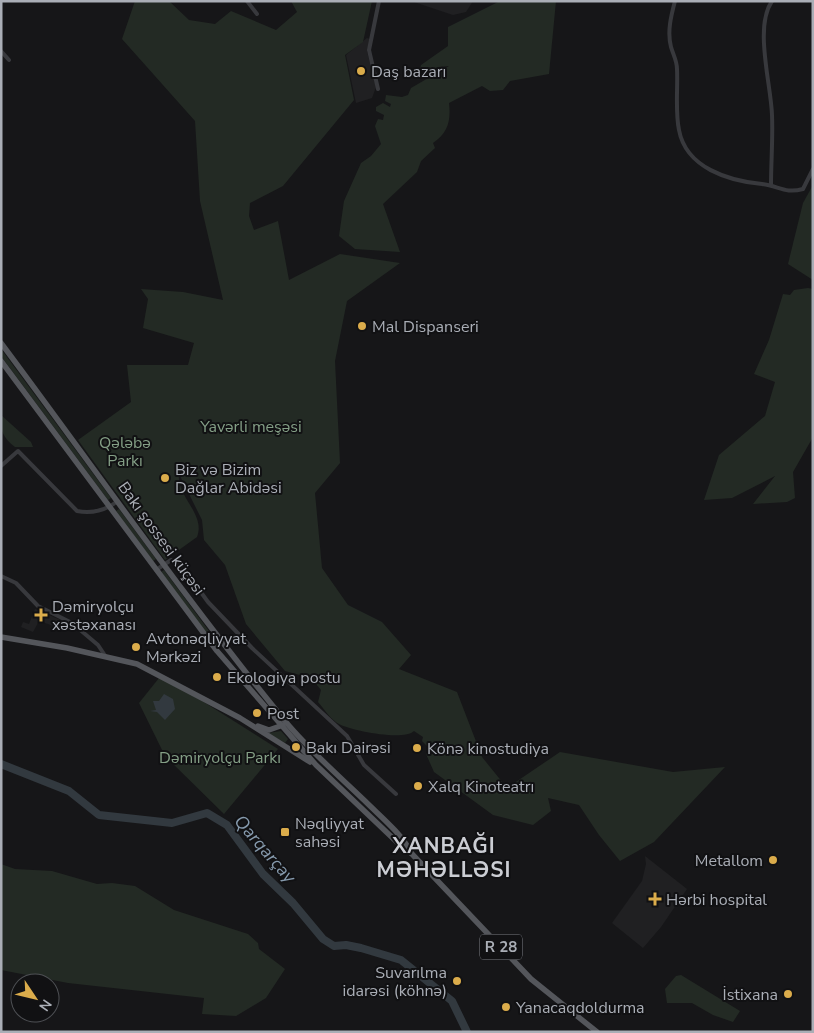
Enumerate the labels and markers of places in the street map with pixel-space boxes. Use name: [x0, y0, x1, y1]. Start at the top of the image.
place label: Daş bazarı: [371, 61, 446, 83]
marker: Daş bazarı: [355, 65, 367, 77]
place label: Mal Dispanseri: [372, 316, 479, 338]
marker: Mal Dispanseri: [356, 320, 368, 332]
place label: Biz və Bizim Dağlar Abidəsi: [175, 459, 282, 499]
marker: Biz və Bizim Dağlar Abidəsi: [159, 472, 171, 484]
place label: Dəmiryolçu xəstəxanası: [52, 596, 136, 636]
marker: Dəmiryolçu xəstəxanası: [34, 608, 48, 622]
place label: Avtonəqliyyat Mərkəzi: [146, 628, 246, 668]
marker: Avtonəqliyyat Mərkəzi: [130, 641, 142, 653]
place label: Ekologiya postu: [227, 667, 341, 689]
marker: Ekologiya postu: [211, 671, 223, 683]
place label: Post: [267, 703, 299, 725]
marker: Post: [251, 707, 263, 719]
place label: Bakı Dairəsi: [306, 737, 391, 759]
place label: Könə kinostudiya: [427, 738, 549, 760]
marker: Bakı Dairəsi: [290, 741, 302, 753]
marker: Könə kinostudiya: [411, 742, 423, 754]
place label: Xalq Kinoteatrı: [428, 776, 534, 798]
marker: Xalq Kinoteatrı: [412, 780, 424, 792]
place label: Nəqliyyat sahəsi: [295, 813, 364, 853]
marker: Nəqliyyat sahəsi: [279, 826, 291, 838]
place label: Metallom: [695, 850, 763, 872]
marker: Metallom: [767, 854, 779, 866]
place label: Hərbi hospital: [666, 889, 767, 911]
marker: Hərbi hospital: [648, 892, 662, 906]
place label: Suvarılma idarəsi (köhnə): [342, 962, 447, 1002]
marker: Suvarılma idarəsi (köhnə): [451, 975, 463, 987]
place label: İstixana: [723, 984, 778, 1006]
marker: İstixana: [782, 988, 794, 1000]
place label: Yanacaqdoldurma: [515, 997, 645, 1019]
marker: Yanacaqdoldurma: [500, 1001, 512, 1013]

